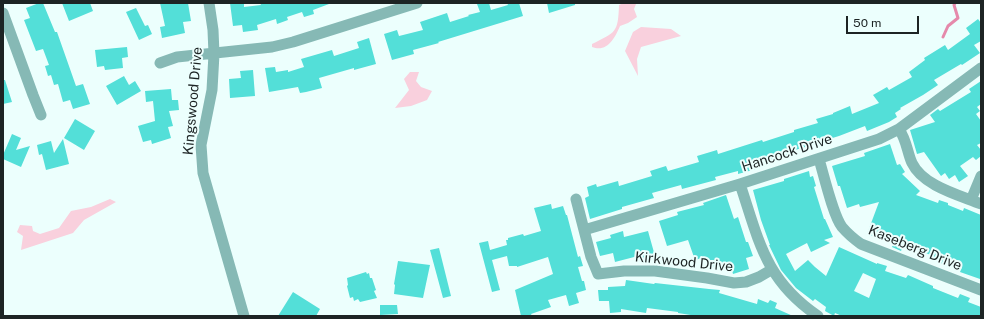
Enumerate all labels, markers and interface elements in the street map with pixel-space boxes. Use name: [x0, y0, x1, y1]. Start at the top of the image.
scale bar: [848, 8, 921, 34]
text: 50 m: [853, 16, 881, 30]
street label: Kingswood Drive: [180, 46, 206, 156]
street label: Hancock Drive: [740, 130, 834, 176]
street label: Kaseberg Drive: [866, 222, 964, 274]
street label: Kirkwood Drive: [634, 248, 734, 276]

